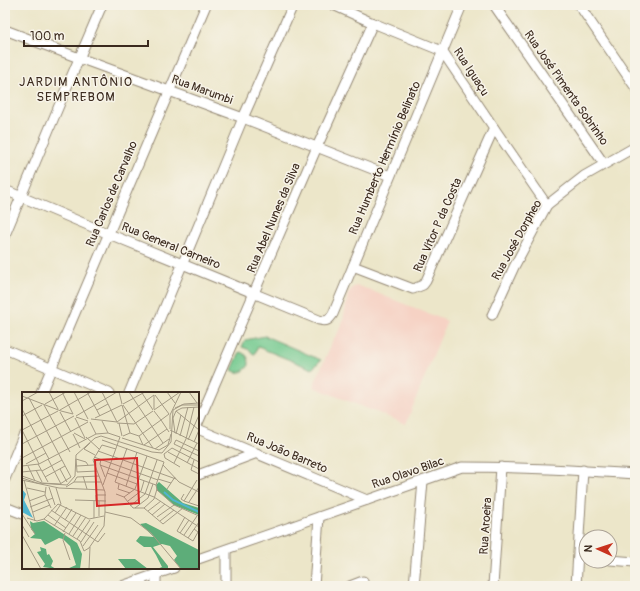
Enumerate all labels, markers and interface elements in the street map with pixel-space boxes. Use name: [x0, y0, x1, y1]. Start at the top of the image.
scale bar: [24, 22, 148, 48]
street label: Rua José Pimenta Sobrinho: [521, 28, 612, 149]
text: 100 m: [30, 29, 65, 44]
street label: Rua Iguaçu: [450, 45, 492, 99]
street label: Rua Marumbi: [169, 72, 235, 108]
district label: JARDIM ANTÔNIO SEMPREBOM: [19, 74, 133, 105]
street label: Rua Humberto Hermínio Belinato: [346, 79, 424, 237]
street label: Rua Carlos de Carvalho: [83, 138, 141, 249]
street label: Rua Abel Nunes da Silva: [244, 160, 304, 275]
street label: Rua Vitor P da Costa: [410, 175, 466, 274]
street label: Rua José Dorpheo: [489, 197, 546, 283]
street label: Rua General Carneiro: [119, 219, 223, 273]
inset map: [22, 392, 199, 569]
street label: Rua João Barreto: [244, 429, 330, 477]
street label: Rua Olavo Bilac: [370, 454, 446, 492]
street label: Rua Aroeira: [477, 496, 496, 555]
north arrow: [578, 529, 618, 569]
text: N: [582, 544, 595, 553]

